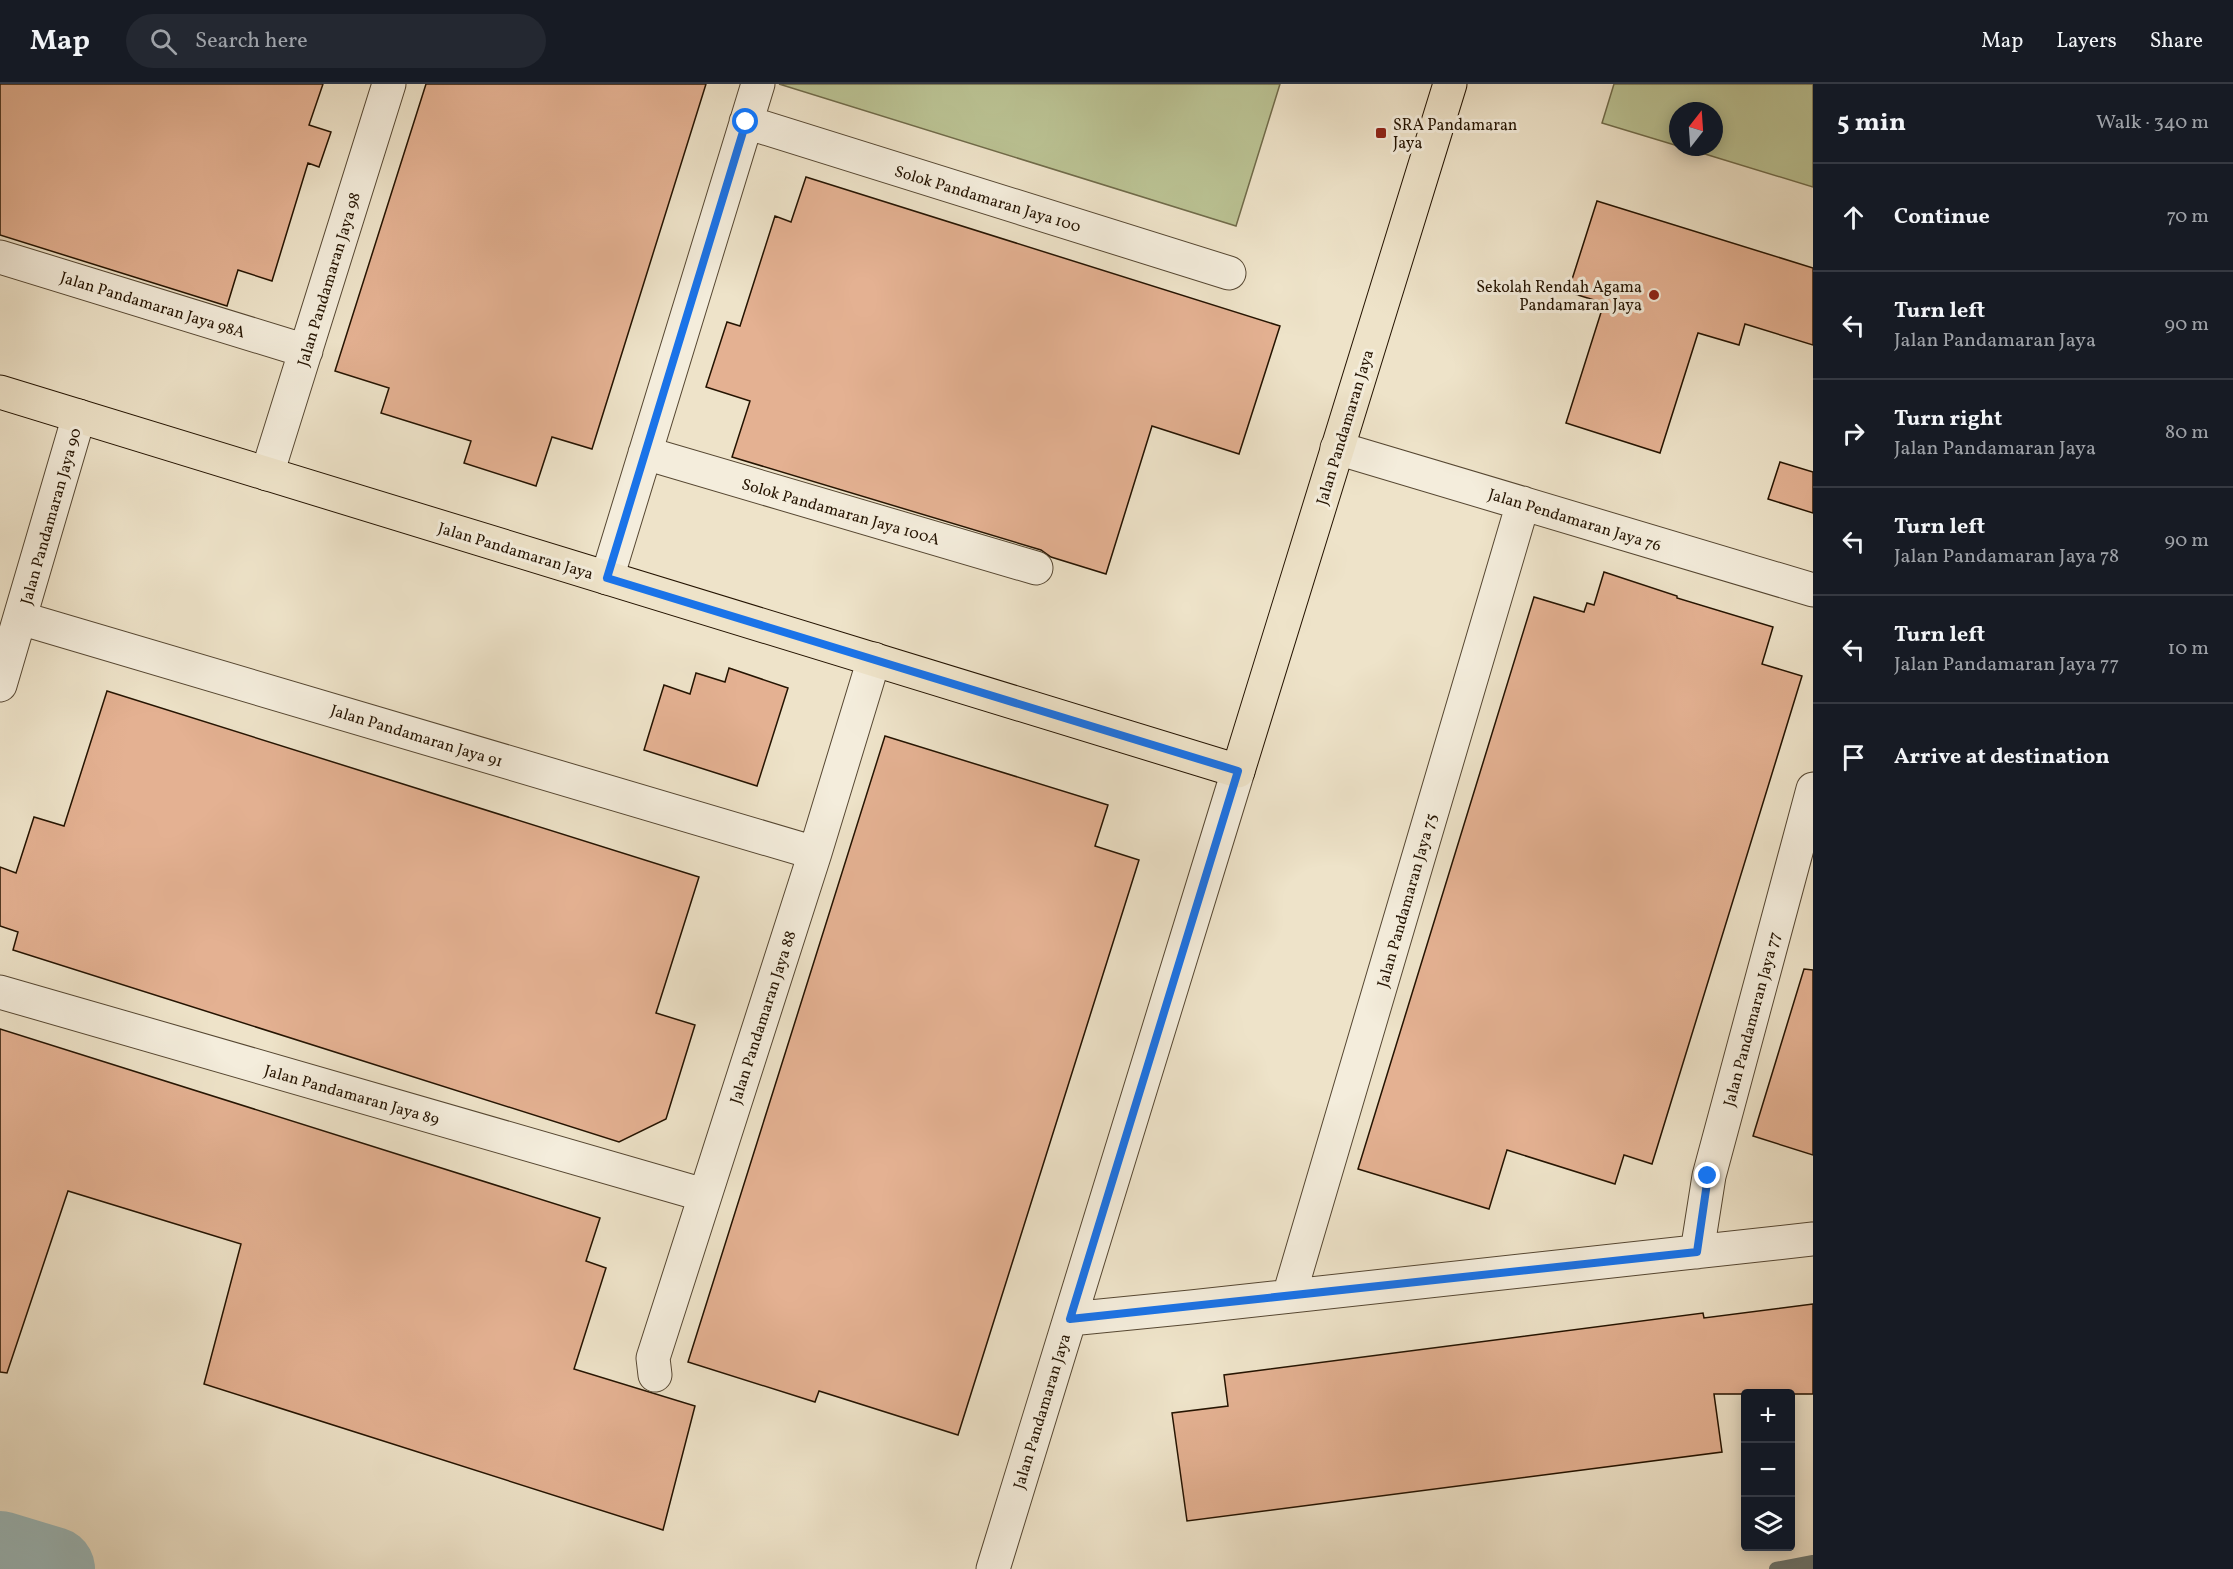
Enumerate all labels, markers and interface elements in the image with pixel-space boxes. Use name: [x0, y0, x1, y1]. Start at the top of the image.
search box: [126, 14, 546, 68]
text: Map: [30, 22, 90, 61]
icon: search: [147, 25, 180, 58]
text: Search here: [195, 26, 308, 57]
text: Map: [1981, 27, 2023, 56]
text: Layers: [2056, 27, 2117, 56]
text: Share: [2150, 27, 2203, 56]
north arrow: [1669, 102, 1723, 156]
text: 5 min: [1837, 105, 1906, 141]
route start: [732, 108, 758, 134]
text: Walk · 340 m: [2096, 109, 2209, 137]
place label: SRA Pandamaran Jaya: [1393, 115, 1517, 155]
marker: SRA Pandamaran Jaya: [1374, 126, 1388, 140]
street label: Solok Pandamaran Jaya 100: [891, 161, 1083, 239]
street label: Jalan Pandamaran Jaya 98: [293, 190, 367, 369]
icon: ahead: [1837, 201, 1870, 234]
text: Continue: [1894, 202, 1990, 233]
text: 70 m: [2166, 203, 2209, 231]
street label: Jalan Pandamaran Jaya 98A: [57, 267, 248, 345]
place label: Sekolah Rendah Agama Pandamaran Jaya: [1476, 277, 1642, 317]
marker: Sekolah Rendah Agama Pandamaran Jaya: [1647, 288, 1661, 302]
text: Turn left: [1894, 296, 1985, 327]
icon: left: [1837, 309, 1870, 342]
text: 90 m: [2165, 311, 2209, 339]
text: Jalan Pandamaran Jaya: [1894, 327, 2096, 355]
street label: Jalan Pandamaran Jaya: [1312, 347, 1380, 508]
text: Turn right: [1894, 404, 2002, 435]
icon: right: [1837, 417, 1870, 450]
text: 80 m: [2165, 419, 2209, 447]
street label: Jalan Pandamaran Jaya 90: [16, 426, 88, 608]
text: Jalan Pandamaran Jaya: [1894, 435, 2096, 463]
street label: Solok Pandamaran Jaya 100A: [739, 474, 942, 552]
street label: Jalan Pendamaran Jaya 76: [1485, 484, 1664, 558]
text: Turn left: [1894, 512, 1985, 543]
street label: Jalan Pandamaran Jaya: [435, 518, 596, 586]
icon: left: [1837, 525, 1870, 558]
text: 90 m: [2165, 527, 2209, 555]
text: Jalan Pandamaran Jaya 78: [1894, 543, 2119, 571]
text: Turn left: [1894, 620, 1985, 651]
icon: left: [1837, 633, 1870, 666]
text: 10 m: [2168, 635, 2209, 663]
text: Jalan Pandamaran Jaya 77: [1894, 651, 2119, 679]
street label: Jalan Pandamaran Jaya 91: [328, 700, 505, 774]
icon: arrive: [1837, 741, 1870, 774]
text: Arrive at destination: [1894, 742, 2110, 773]
street label: Jalan Pandamaran Jaya 75: [1373, 811, 1443, 990]
street label: Jalan Pandamaran Jaya 88: [725, 928, 802, 1107]
street label: Jalan Pandamaran Jaya 77: [1719, 929, 1787, 1109]
street label: Jalan Pandamaran Jaya 89: [261, 1060, 442, 1131]
route end: [1694, 1162, 1720, 1188]
street label: Jalan Pandamaran Jaya: [1009, 1331, 1077, 1492]
map controls: [1741, 1389, 1795, 1551]
button: +: [1741, 1389, 1795, 1443]
button: −: [1741, 1443, 1795, 1497]
button: layers: [1741, 1497, 1795, 1551]

